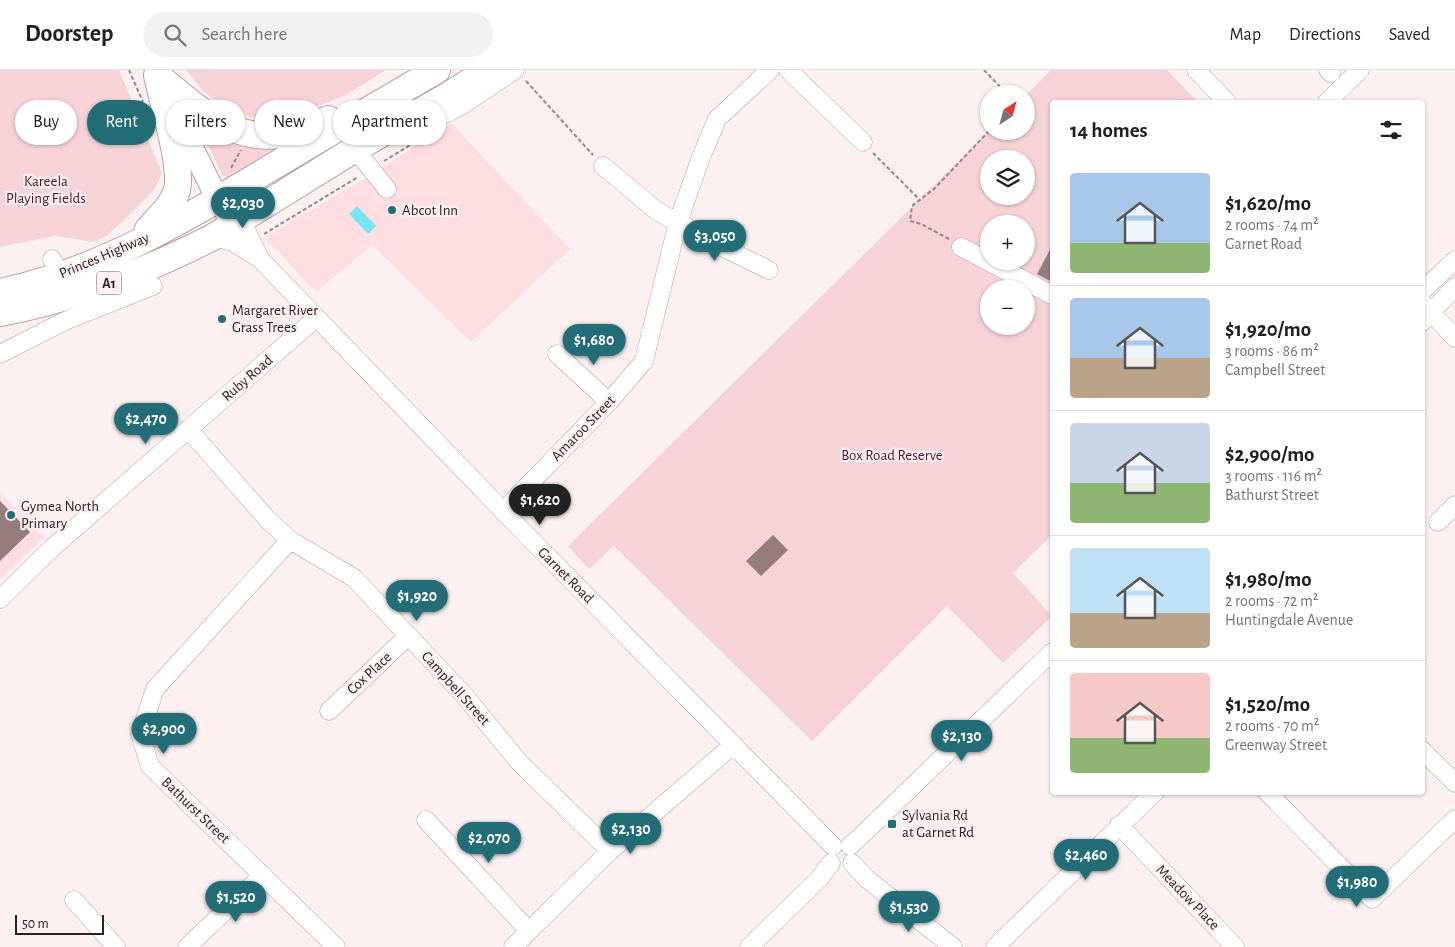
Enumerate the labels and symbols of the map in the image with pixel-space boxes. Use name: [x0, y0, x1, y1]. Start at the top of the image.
north arrow: [980, 85, 1035, 140]
park label: Kareela Playing Fields: [6, 174, 86, 206]
pin: $2,030: [202, 186, 284, 229]
place label: Abcot Inn: [402, 203, 458, 218]
marker: Abcot Inn: [386, 204, 398, 216]
pin: $3,050: [674, 220, 756, 262]
street label: Princes Highway: [57, 230, 152, 281]
road number: A1: [96, 272, 122, 294]
place label: Margaret River Grass Trees: [232, 303, 318, 335]
marker: Margaret River Grass Trees: [216, 313, 228, 325]
pin: $1,680: [553, 324, 635, 366]
street label: Ruby Road: [219, 352, 276, 404]
street label: Amaroo Street: [549, 393, 618, 464]
pin: $2,470: [105, 402, 187, 445]
park label: Box Road Reserve: [841, 448, 943, 463]
pin: $1,620: [499, 484, 581, 526]
place label: Gymea North Primary: [21, 499, 99, 531]
marker: Gymea North Primary: [5, 509, 17, 521]
street label: Garnet Road: [535, 545, 597, 606]
pin: $1,920: [376, 580, 458, 622]
street label: Campbell Street: [419, 648, 493, 728]
street label: Cox Place: [344, 649, 395, 698]
pin: $2,900: [123, 712, 205, 755]
pin: $2,130: [921, 720, 1003, 762]
street label: Bathurst Street: [159, 774, 233, 846]
place label: Sylvania Rd at Garnet Rd: [902, 808, 974, 840]
pin: $2,130: [590, 812, 672, 855]
marker: Sylvania Rd at Garnet Rd: [886, 818, 898, 830]
pin: $2,070: [448, 822, 530, 864]
pin: $2,460: [1045, 838, 1127, 881]
street label: Meadow Place: [1153, 862, 1222, 933]
pin: $1,980: [1316, 866, 1398, 908]
pin: $1,520: [195, 880, 277, 923]
pin: $1,530: [868, 890, 950, 933]
scale bar: [15, 912, 104, 935]

